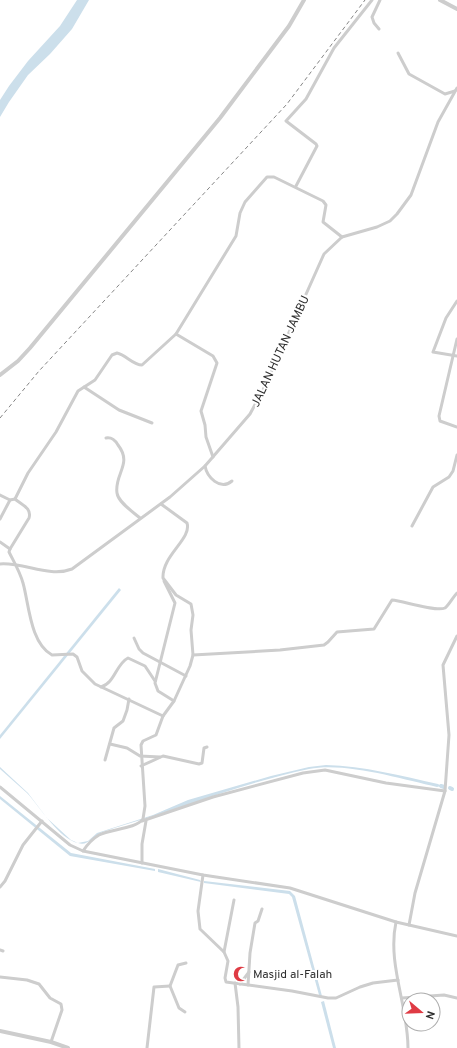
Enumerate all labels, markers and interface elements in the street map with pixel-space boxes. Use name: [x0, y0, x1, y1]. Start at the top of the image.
street label: JALAN HUTAN JAMBU: [248, 293, 314, 410]
mosque icon: Masjid al-Falah: [232, 965, 250, 983]
place label: Masjid al-Falah: [253, 967, 332, 983]
north arrow: [401, 992, 441, 1032]
text: N: [422, 1009, 437, 1021]

